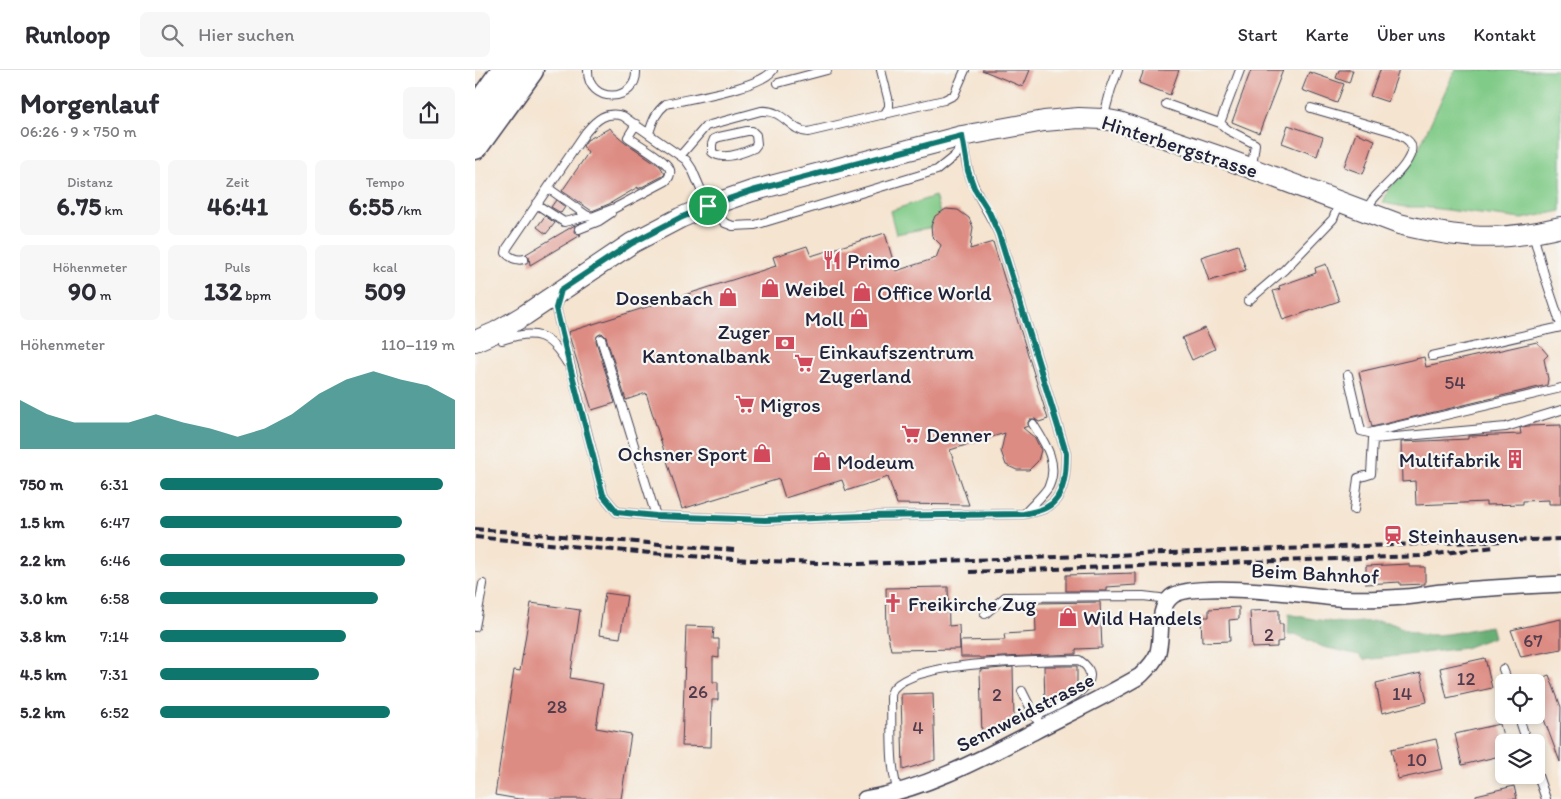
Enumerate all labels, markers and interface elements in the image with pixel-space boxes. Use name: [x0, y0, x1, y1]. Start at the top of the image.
search box: [140, 12, 490, 57]
text: Runloop: [25, 20, 110, 49]
icon: search: [158, 21, 186, 49]
text: Hier suchen: [198, 23, 294, 46]
text: Start: [1238, 24, 1277, 46]
text: Karte: [1305, 24, 1349, 46]
text: Über uns: [1377, 24, 1446, 46]
text: Kontakt: [1474, 24, 1536, 46]
text: Morgenlauf: [20, 86, 159, 120]
button: share: [403, 87, 455, 139]
street label: Hinterbergstrasse: [1099, 109, 1261, 183]
text: 06:26 · 9 × 750 m: [20, 122, 137, 141]
text: Distanz: [67, 174, 113, 191]
text: Zeit: [226, 174, 249, 191]
text: Tempo: [366, 174, 405, 191]
pin: [687, 185, 729, 227]
text: 6.75: [57, 191, 101, 221]
text: 46:41: [207, 191, 268, 221]
text: 6:55: [349, 191, 394, 221]
icon: arrive: [694, 192, 722, 220]
text: km: [101, 202, 123, 219]
text: /km: [394, 202, 422, 219]
place label: Primo: [847, 248, 900, 273]
restaurant icon: Primo: [821, 249, 843, 271]
text: Höhenmeter: [53, 259, 127, 276]
text: Puls: [225, 259, 250, 276]
text: kcal: [373, 259, 398, 276]
text: 90: [68, 276, 97, 306]
text: 132: [204, 276, 242, 306]
text: 509: [364, 276, 406, 306]
place label: Weibel: [785, 276, 845, 301]
shop icon: Weibel: [759, 277, 781, 299]
place label: Office World: [877, 280, 992, 305]
shop icon: Office World: [851, 281, 873, 303]
place label: Dosenbach: [615, 285, 713, 310]
shop icon: Dosenbach: [717, 286, 739, 308]
text: m: [97, 287, 112, 304]
text: bpm: [242, 287, 271, 304]
place label: Moll: [805, 306, 844, 331]
shop icon: Moll: [848, 307, 870, 329]
place label: Zuger Kantonalbank: [642, 319, 770, 368]
bank icon: Zuger Kantonalbank: [774, 332, 796, 354]
text: Höhenmeter: [20, 335, 105, 354]
text: 110–119 m: [381, 335, 455, 354]
place label: Einkaufszentrum Zugerland: [819, 339, 975, 388]
supermarket icon: Einkaufszentrum Zugerland: [793, 352, 815, 374]
house number: 54: [1444, 371, 1466, 394]
place label: Migros: [760, 392, 821, 417]
supermarket icon: Migros: [734, 393, 756, 415]
place label: Denner: [926, 422, 992, 447]
supermarket icon: Denner: [900, 423, 922, 445]
place label: Ochsner Sport: [618, 441, 747, 466]
shop icon: Ochsner Sport: [751, 442, 773, 464]
place label: Multifabrik: [1399, 447, 1500, 472]
building icon: Multifabrik: [1504, 448, 1526, 470]
place label: Modeum: [837, 449, 915, 474]
shop icon: Modeum: [811, 450, 833, 472]
text: 750 m: [20, 475, 63, 494]
text: 6:31: [100, 475, 129, 494]
text: 1.5 km: [20, 513, 65, 532]
text: 6:47: [100, 513, 130, 532]
place label: Steinhausen: [1408, 523, 1518, 548]
station icon: Steinhausen: [1382, 524, 1404, 546]
text: 2.2 km: [20, 551, 66, 570]
text: 6:46: [100, 551, 130, 570]
street label: Beim Bahnhof: [1250, 557, 1380, 589]
text: 3.0 km: [20, 589, 67, 608]
text: 6:58: [100, 589, 130, 608]
place label: Freikirche Zug: [908, 591, 1036, 616]
church icon: Freikirche Zug: [882, 592, 904, 614]
place label: Wild Handels: [1083, 605, 1202, 630]
shop icon: Wild Handels: [1057, 606, 1079, 628]
house number: 2: [1264, 623, 1274, 646]
text: 3.8 km: [20, 627, 66, 646]
text: 7:14: [100, 627, 129, 646]
house number: 67: [1523, 629, 1543, 652]
text: 4.5 km: [20, 665, 67, 684]
text: 7:31: [100, 665, 128, 684]
street label: Sennweidstrasse: [952, 666, 1098, 757]
house number: 12: [1457, 667, 1475, 690]
map controls: [1495, 674, 1545, 784]
button: locate: [1495, 674, 1545, 724]
house number: 26: [688, 680, 708, 703]
house number: 14: [1392, 682, 1412, 705]
house number: 2: [992, 683, 1002, 706]
house number: 28: [547, 695, 567, 718]
text: 5.2 km: [20, 703, 66, 722]
text: 6:52: [100, 703, 129, 722]
house number: 4: [912, 716, 924, 739]
button: layers: [1495, 734, 1545, 784]
house number: 10: [1407, 748, 1427, 771]

